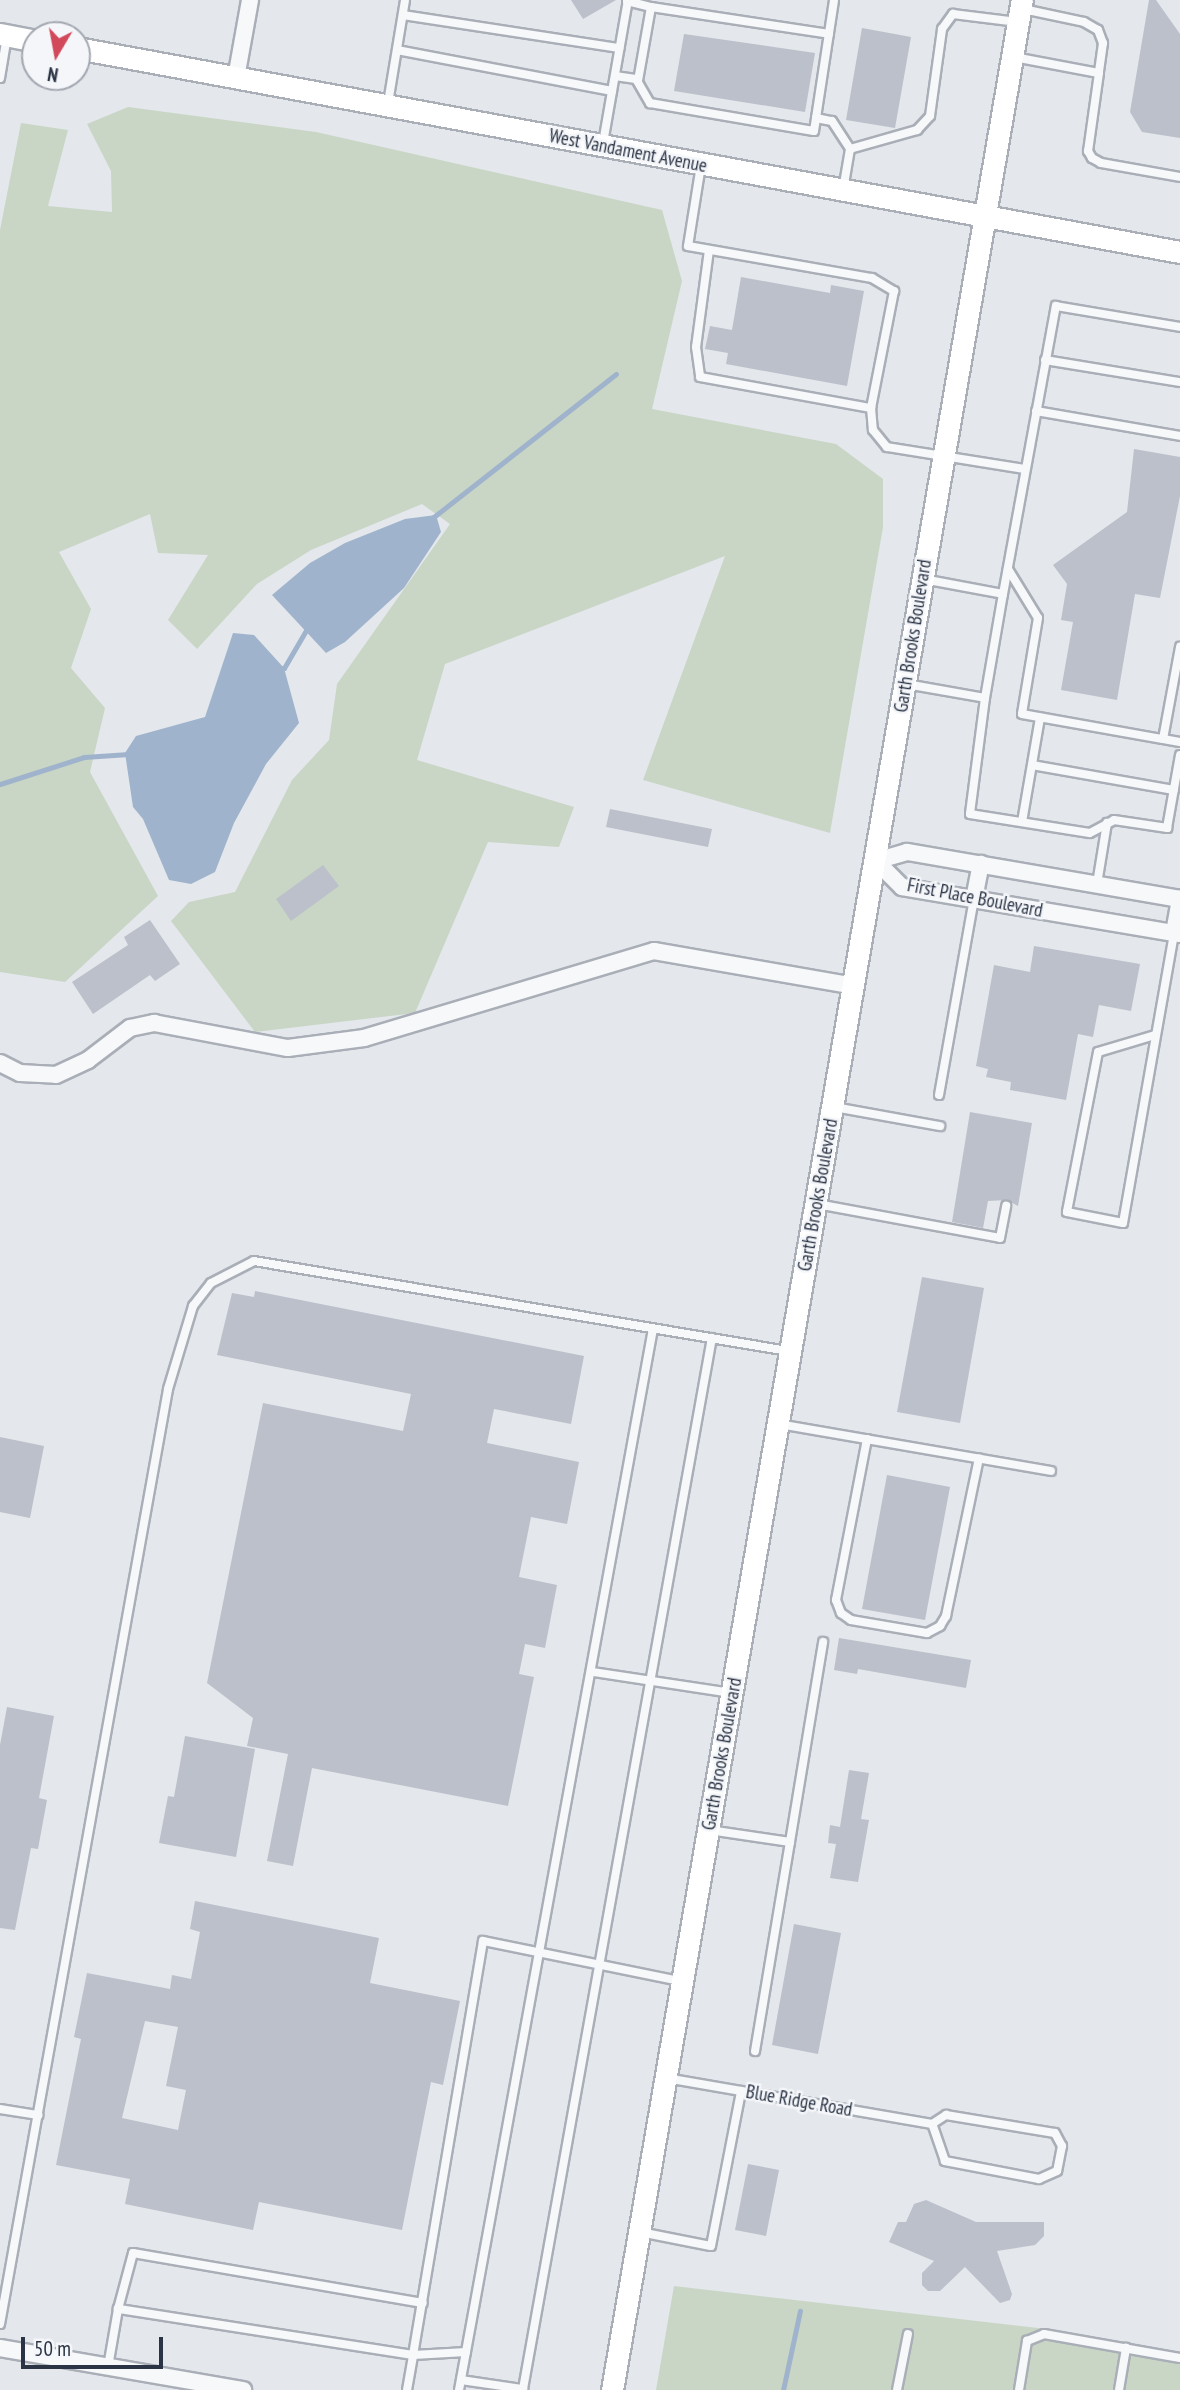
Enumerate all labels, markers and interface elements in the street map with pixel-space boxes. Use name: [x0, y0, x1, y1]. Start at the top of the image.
north arrow: [21, 21, 91, 91]
text: N: [46, 62, 60, 87]
street label: West Vandament Avenue: [547, 124, 709, 178]
street label: Garth Brooks Boulevard: [890, 558, 936, 714]
street label: First Place Boulevard: [905, 874, 1045, 922]
street label: Garth Brooks Boulevard: [793, 1117, 843, 1273]
street label: Garth Brooks Boulevard: [697, 1676, 747, 1832]
street label: Blue Ridge Road: [744, 2080, 854, 2122]
scale bar: [24, 2324, 166, 2368]
text: 50 m: [34, 2335, 71, 2362]

